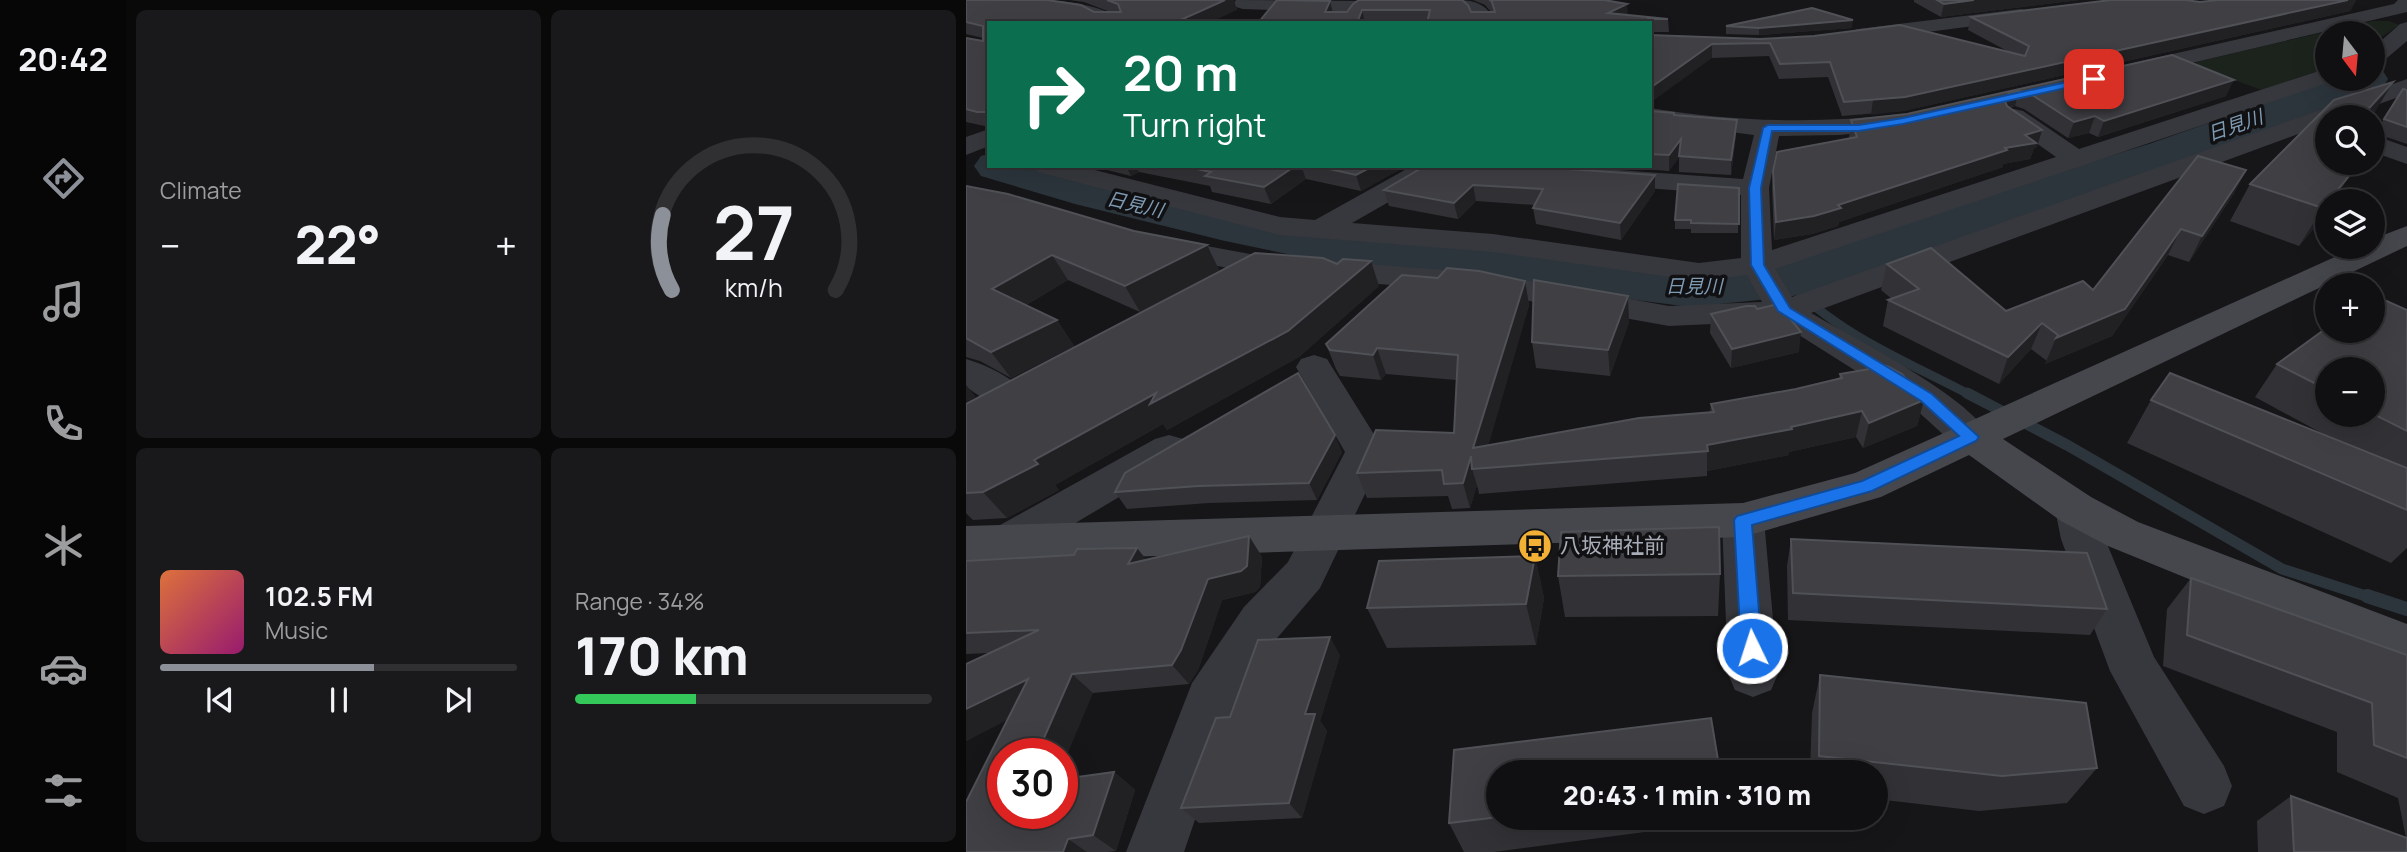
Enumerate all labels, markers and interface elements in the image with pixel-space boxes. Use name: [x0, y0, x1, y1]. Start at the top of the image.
north arrow: [2315, 21, 2385, 91]
map controls: [2315, 21, 2385, 427]
text: 20:42: [18, 37, 108, 81]
text: 20 m: [1123, 39, 1238, 106]
icon: right: [1008, 49, 1099, 140]
pin: [2064, 49, 2124, 109]
icon: arrive: [2075, 60, 2113, 98]
text: Turn right: [1123, 103, 1266, 147]
water label: 日見川: [2204, 103, 2268, 147]
button: search: [2315, 105, 2385, 175]
icon: directions: [39, 154, 88, 203]
text: Climate: [160, 174, 242, 206]
text: 27: [712, 182, 795, 282]
water label: 日見川: [1104, 185, 1168, 224]
button: layers: [2315, 189, 2385, 259]
text: 22°: [295, 209, 381, 280]
text: −: [160, 219, 181, 271]
text: +: [495, 219, 517, 271]
text: km/h: [724, 270, 783, 305]
water label: 日見川: [1665, 273, 1724, 299]
button: +: [2315, 273, 2385, 343]
icon: music: [39, 277, 88, 326]
button: −: [2315, 357, 2385, 427]
icon: phone: [39, 399, 88, 448]
icon: climate: [39, 521, 88, 570]
bus stop icon: 八坂神社前: [1516, 527, 1554, 565]
place label: 八坂神社前: [1560, 531, 1665, 559]
text: 102.5 FM: [265, 578, 373, 614]
text: Range · 34%: [575, 585, 704, 617]
position arrow: [1715, 611, 1789, 685]
text: Music: [265, 614, 328, 646]
text: 170 km: [575, 620, 749, 691]
icon: car: [39, 644, 88, 693]
icon: previous: [201, 681, 239, 719]
icon: pause: [320, 681, 358, 719]
icon: next: [439, 681, 477, 719]
speed limit sign: 30: [987, 738, 1078, 829]
icon: filters: [39, 766, 88, 815]
text: 20:43 · 1 min · 310 m: [1563, 777, 1811, 813]

